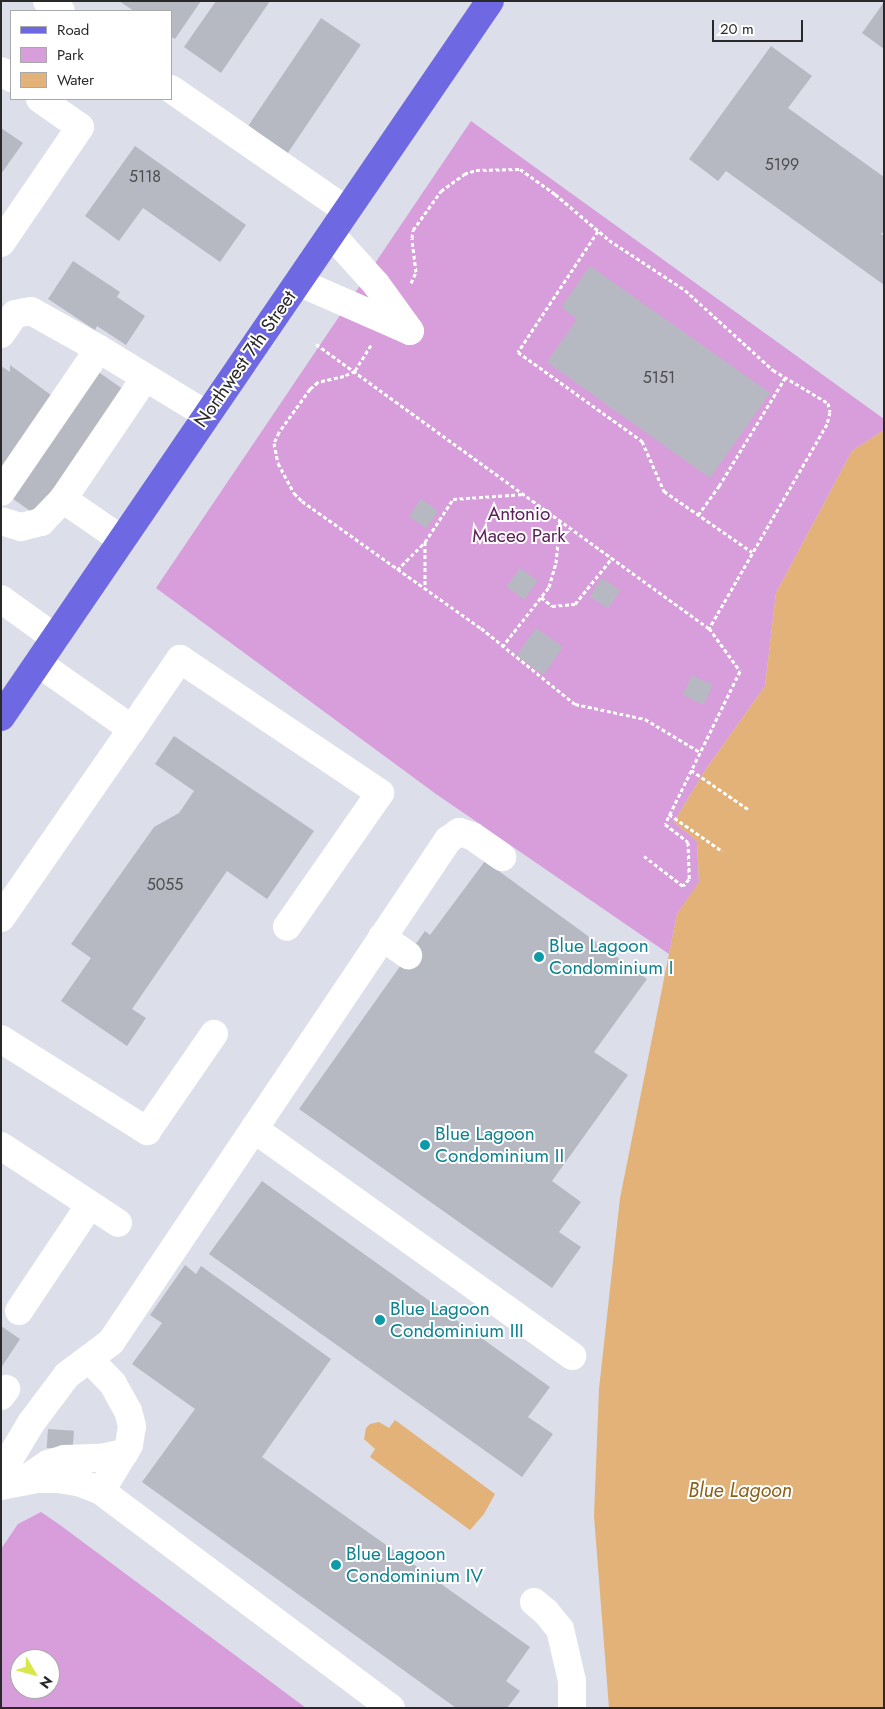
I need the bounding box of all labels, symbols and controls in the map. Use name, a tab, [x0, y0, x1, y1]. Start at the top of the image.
legend	[10, 10, 172, 100]
scale bar	[715, 10, 806, 42]
text: 20 m	[720, 18, 754, 40]
text: Road	[57, 19, 89, 41]
text: Park	[57, 44, 84, 66]
text: Water	[57, 69, 94, 91]
house number: 5199	[765, 155, 799, 175]
house number: 5118	[129, 167, 161, 187]
street label: Northwest 7th Street	[189, 286, 301, 432]
house number: 5151	[643, 368, 675, 388]
park label: Antonio Maceo Park	[472, 503, 566, 547]
house number: 5055	[147, 875, 183, 895]
place label: Blue Lagoon Condominium I	[549, 935, 673, 979]
marker: Blue Lagoon Condominium I	[533, 951, 545, 963]
place label: Blue Lagoon Condominium II	[435, 1123, 564, 1167]
marker: Blue Lagoon Condominium II	[419, 1139, 431, 1151]
place label: Blue Lagoon Condominium III	[390, 1298, 524, 1342]
marker: Blue Lagoon Condominium III	[374, 1314, 386, 1326]
water label: Blue Lagoon	[688, 1478, 792, 1502]
place label: Blue Lagoon Condominium IV	[346, 1543, 483, 1587]
marker: Blue Lagoon Condominium IV	[330, 1559, 342, 1571]
north arrow	[10, 1649, 60, 1699]
text: N	[35, 1672, 58, 1693]

